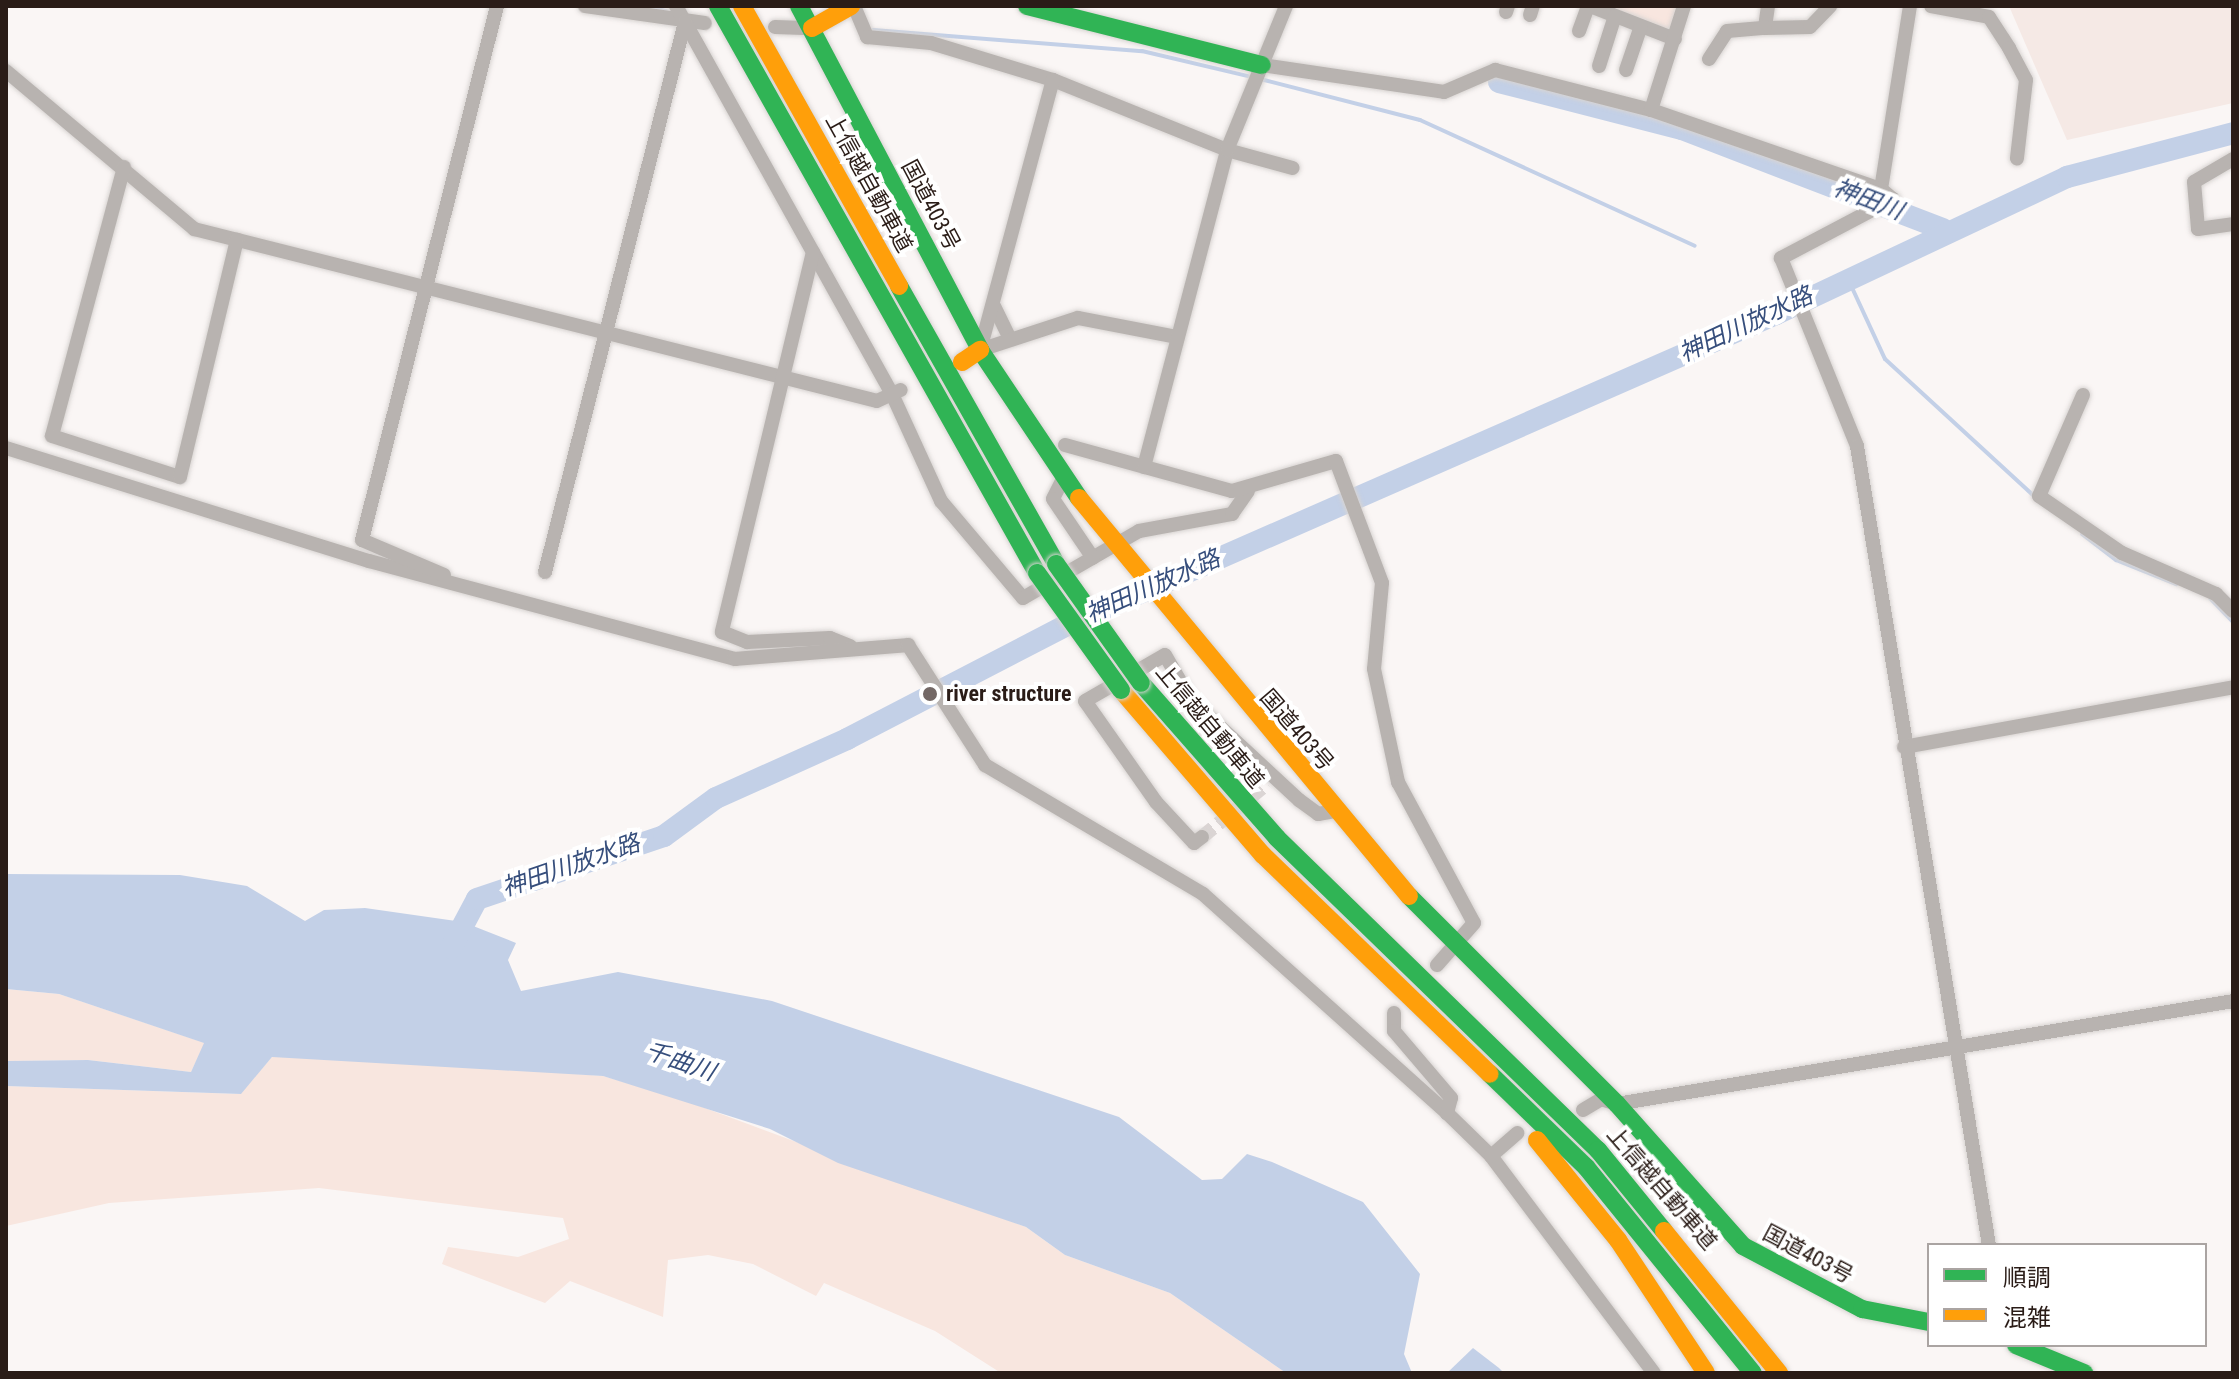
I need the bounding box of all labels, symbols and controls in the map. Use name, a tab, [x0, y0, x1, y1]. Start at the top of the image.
street label: 上信越自動車道	[820, 109, 918, 257]
street label: 国道403号	[896, 155, 966, 255]
water label: 神田川	[1829, 174, 1907, 226]
water label: 神田川放水路	[1675, 282, 1817, 368]
water label: 神田川放水路	[1081, 545, 1225, 629]
street label: 上信越自動車道	[1150, 659, 1270, 793]
place label: river structure	[946, 681, 1072, 707]
street label: 国道403号	[1255, 684, 1339, 776]
marker: river structure	[921, 685, 939, 703]
water label: 神田川放水路	[498, 829, 644, 903]
water label: 千曲川	[641, 1037, 719, 1087]
street label: 上信越自動車道	[1602, 1121, 1722, 1255]
street label: 国道403号	[1758, 1219, 1858, 1289]
legend	[1927, 1243, 2207, 1347]
text: 順調	[2003, 1264, 2051, 1292]
text: 混雑	[2003, 1304, 2051, 1332]

